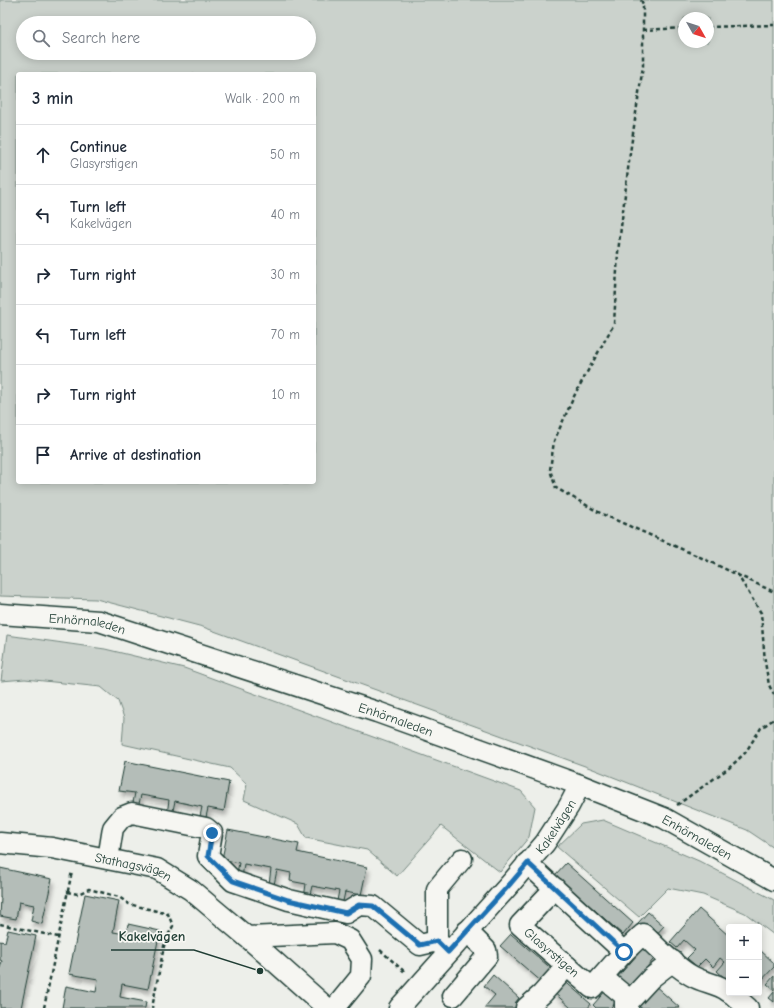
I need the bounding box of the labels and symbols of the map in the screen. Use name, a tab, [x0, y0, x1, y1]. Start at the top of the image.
north arrow	[678, 12, 714, 48]
street label: Enhörnaleden	[48, 610, 128, 637]
street label: Enhörnaleden	[357, 700, 435, 740]
street label: Kakelvägen	[532, 797, 579, 857]
street label: Enhörnaleden	[659, 812, 735, 863]
route end	[203, 824, 221, 842]
street label: Stathagsvägen	[94, 850, 175, 884]
callout: Kakelvägen	[111, 924, 194, 950]
street label: Glasyrstigen	[521, 924, 582, 980]
text: Kakelvägen	[119, 928, 185, 945]
route start	[615, 943, 633, 961]

